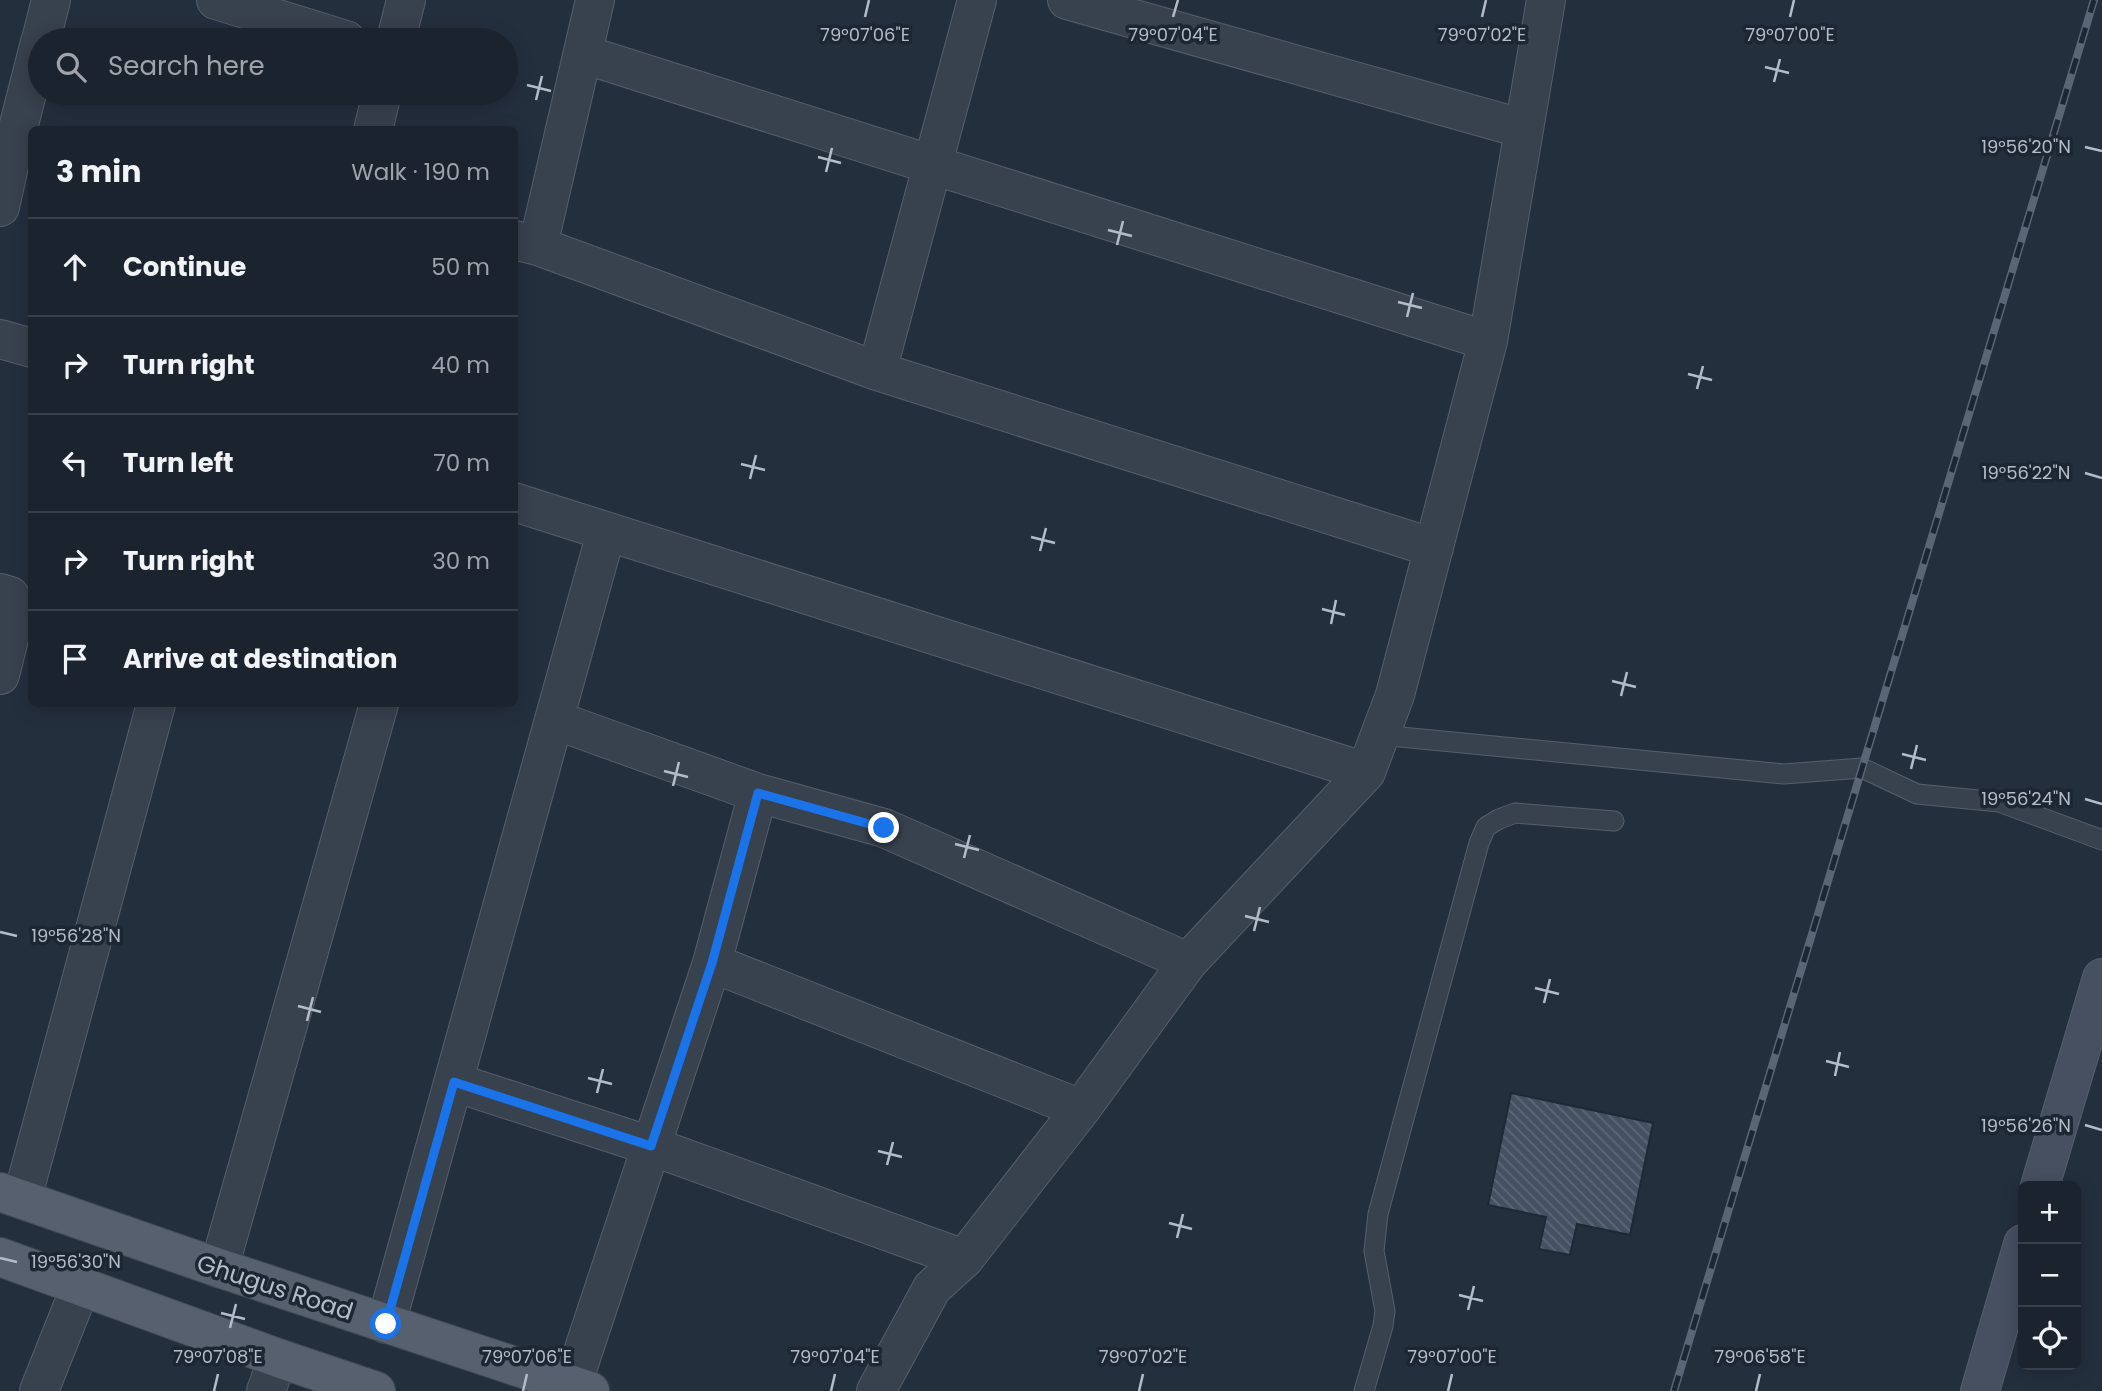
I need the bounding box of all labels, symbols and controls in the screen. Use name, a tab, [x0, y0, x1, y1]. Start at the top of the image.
text: 79°07'06"E	[820, 22, 910, 47]
text: 79°07'04"E	[1128, 22, 1218, 47]
text: 79°07'02"E	[1438, 22, 1526, 47]
text: 79°07'00"E	[1745, 22, 1835, 47]
search box	[28, 28, 518, 105]
icon: search	[52, 48, 90, 86]
text: Search here	[108, 48, 265, 84]
text: 19°56'20"N	[1981, 134, 2071, 159]
text: 3 min	[56, 150, 141, 193]
text: Walk · 190 m	[351, 156, 490, 188]
icon: ahead	[56, 248, 94, 286]
text: Continue	[123, 249, 246, 285]
text: 50 m	[431, 251, 490, 283]
icon: right	[56, 346, 94, 384]
text: Turn right	[123, 347, 255, 383]
text: 40 m	[431, 349, 490, 381]
icon: left	[56, 444, 94, 482]
text: Turn left	[123, 445, 234, 481]
text: 70 m	[433, 447, 490, 479]
text: 19°56'22"N	[1982, 460, 2070, 485]
icon: right	[56, 542, 94, 580]
text: Turn right	[123, 543, 255, 579]
text: 30 m	[432, 545, 490, 577]
icon: arrive	[56, 640, 94, 678]
text: Arrive at destination	[123, 641, 398, 677]
text: 19°56'24"N	[1981, 786, 2071, 811]
route end	[868, 812, 899, 843]
text: 19°56'28"N	[31, 923, 121, 948]
text: 19°56'26"N	[1981, 1113, 2071, 1138]
map controls	[2018, 1181, 2081, 1370]
button: +	[2018, 1181, 2081, 1244]
button: −	[2018, 1244, 2081, 1307]
street label: Ghugus Road	[193, 1246, 357, 1328]
text: 19°56'30"N	[31, 1249, 121, 1274]
button: locate	[2018, 1307, 2081, 1370]
route start	[370, 1308, 401, 1339]
text: 79°07'08"E	[173, 1344, 263, 1369]
text: 79°07'06"E	[482, 1344, 572, 1369]
text: 79°07'04"E	[790, 1344, 880, 1369]
text: 79°07'02"E	[1099, 1344, 1187, 1369]
text: 79°07'00"E	[1407, 1344, 1497, 1369]
text: 79°06'58"E	[1714, 1344, 1806, 1369]

